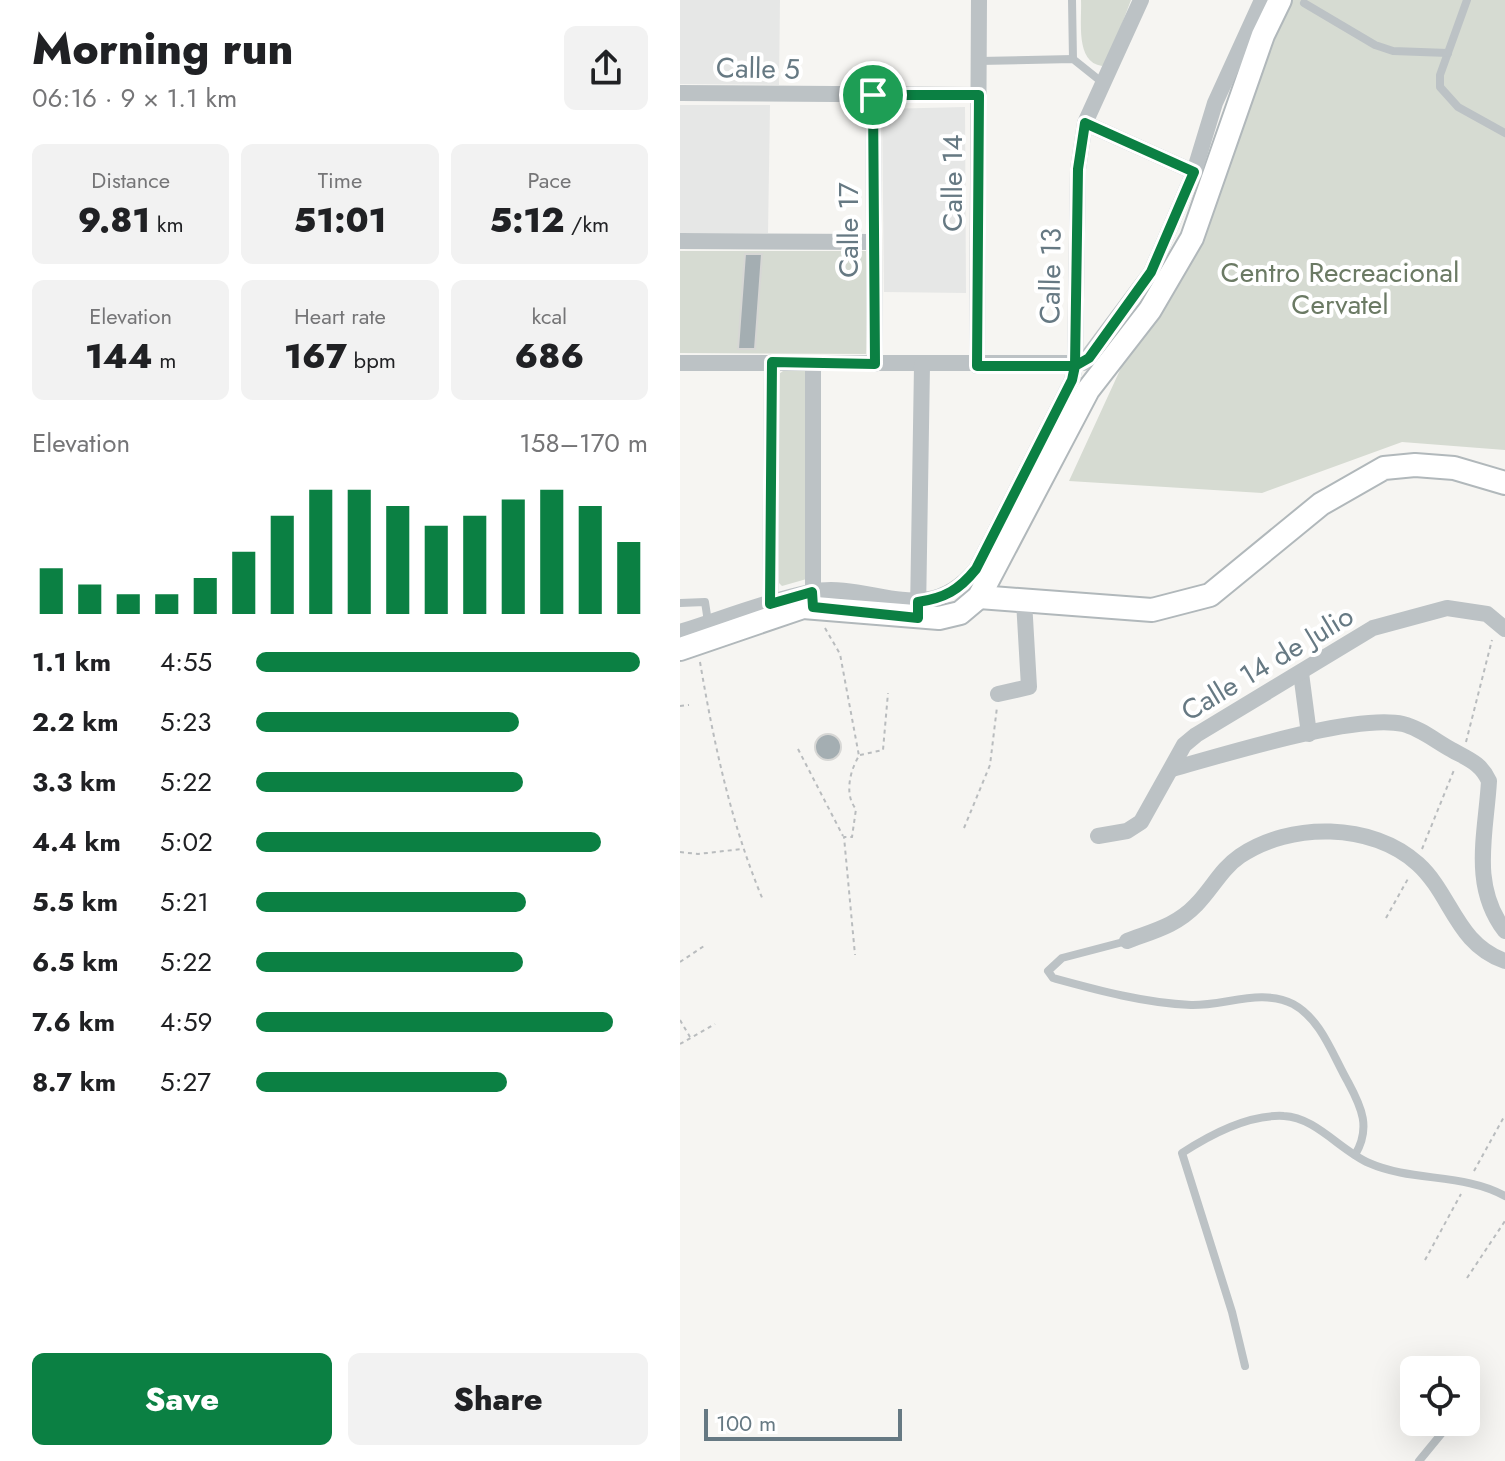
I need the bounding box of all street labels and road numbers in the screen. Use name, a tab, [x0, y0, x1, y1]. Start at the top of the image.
street label: Calle 5	[716, 47, 800, 90]
street label: Calle 14	[932, 134, 973, 232]
street label: Calle 17	[828, 182, 869, 278]
street label: Calle 13	[1029, 228, 1072, 324]
street label: Calle 14 de Julio	[1173, 596, 1361, 731]

